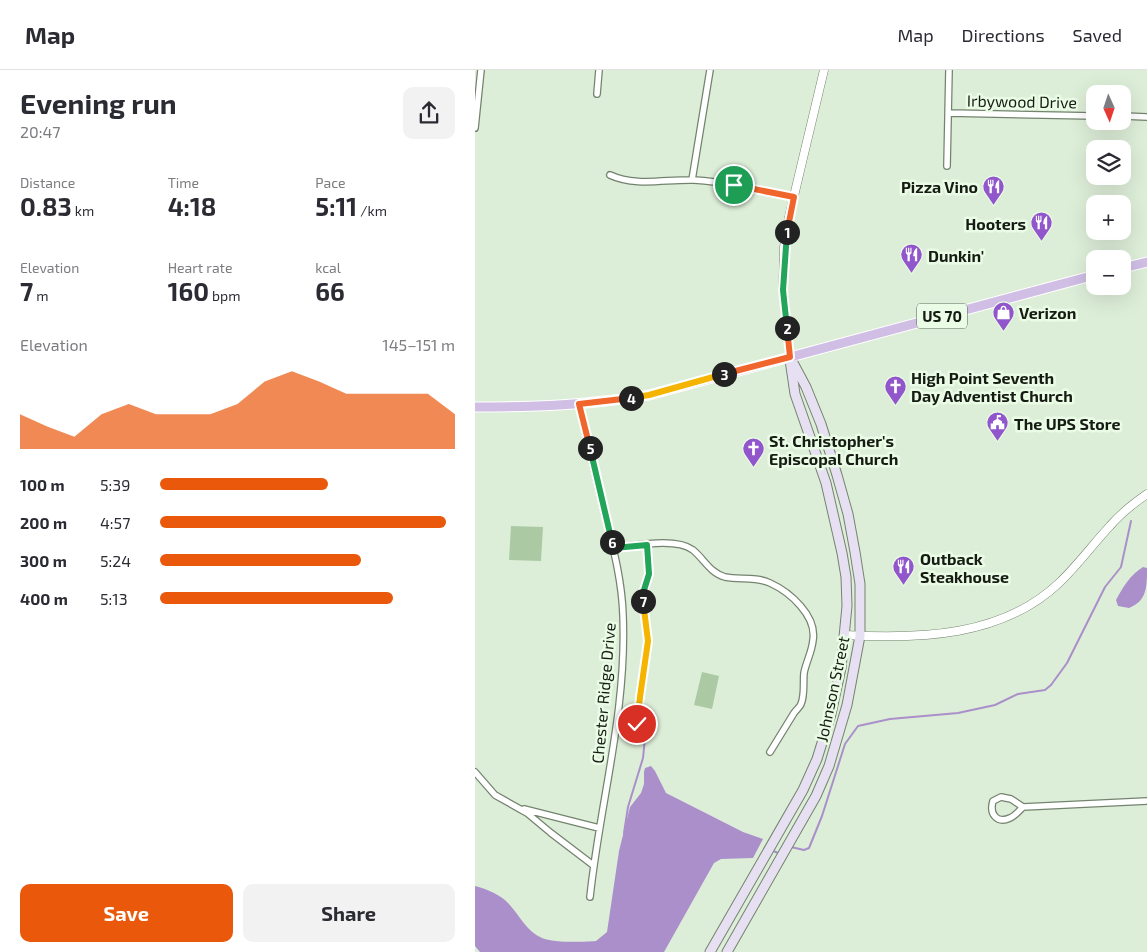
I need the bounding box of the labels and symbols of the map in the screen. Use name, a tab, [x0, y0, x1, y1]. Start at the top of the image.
north arrow	[1086, 85, 1131, 130]
street label: Irbywood Drive	[967, 91, 1077, 111]
pin	[713, 164, 755, 206]
restaurant icon: Pizza Vino	[982, 174, 1006, 205]
place label: Pizza Vino	[901, 177, 978, 196]
restaurant icon: Hooters	[1030, 211, 1054, 242]
place label: Hooters	[965, 214, 1026, 233]
pin: 1	[775, 220, 799, 244]
restaurant icon: Dunkin'	[900, 243, 924, 274]
place label: Dunkin'	[928, 246, 984, 265]
shop icon: Verizon	[991, 300, 1015, 331]
place label: Verizon	[1019, 303, 1076, 322]
road number: US 70	[917, 304, 967, 328]
pin: 2	[775, 316, 799, 340]
pin: 3	[711, 362, 737, 386]
place label: High Point Seventh Day Adventist Church	[911, 368, 1073, 406]
church icon: High Point Seventh Day Adventist Church	[883, 374, 907, 405]
pin: 4	[619, 386, 643, 410]
public building icon: The UPS Store	[986, 411, 1010, 442]
place label: The UPS Store	[1014, 414, 1120, 433]
place label: St. Christopher's Episcopal Church	[769, 431, 898, 468]
pin: 5	[577, 436, 603, 460]
church icon: St. Christopher's Episcopal Church	[741, 437, 765, 468]
pin: 6	[599, 530, 625, 554]
place label: Outback Steakhouse	[920, 549, 1009, 586]
restaurant icon: Outback Steakhouse	[892, 555, 916, 586]
pin: 7	[631, 588, 655, 614]
street label: Chester Ridge Drive	[587, 622, 619, 764]
street label: Johnson Street	[812, 634, 852, 744]
pin	[616, 703, 658, 745]

